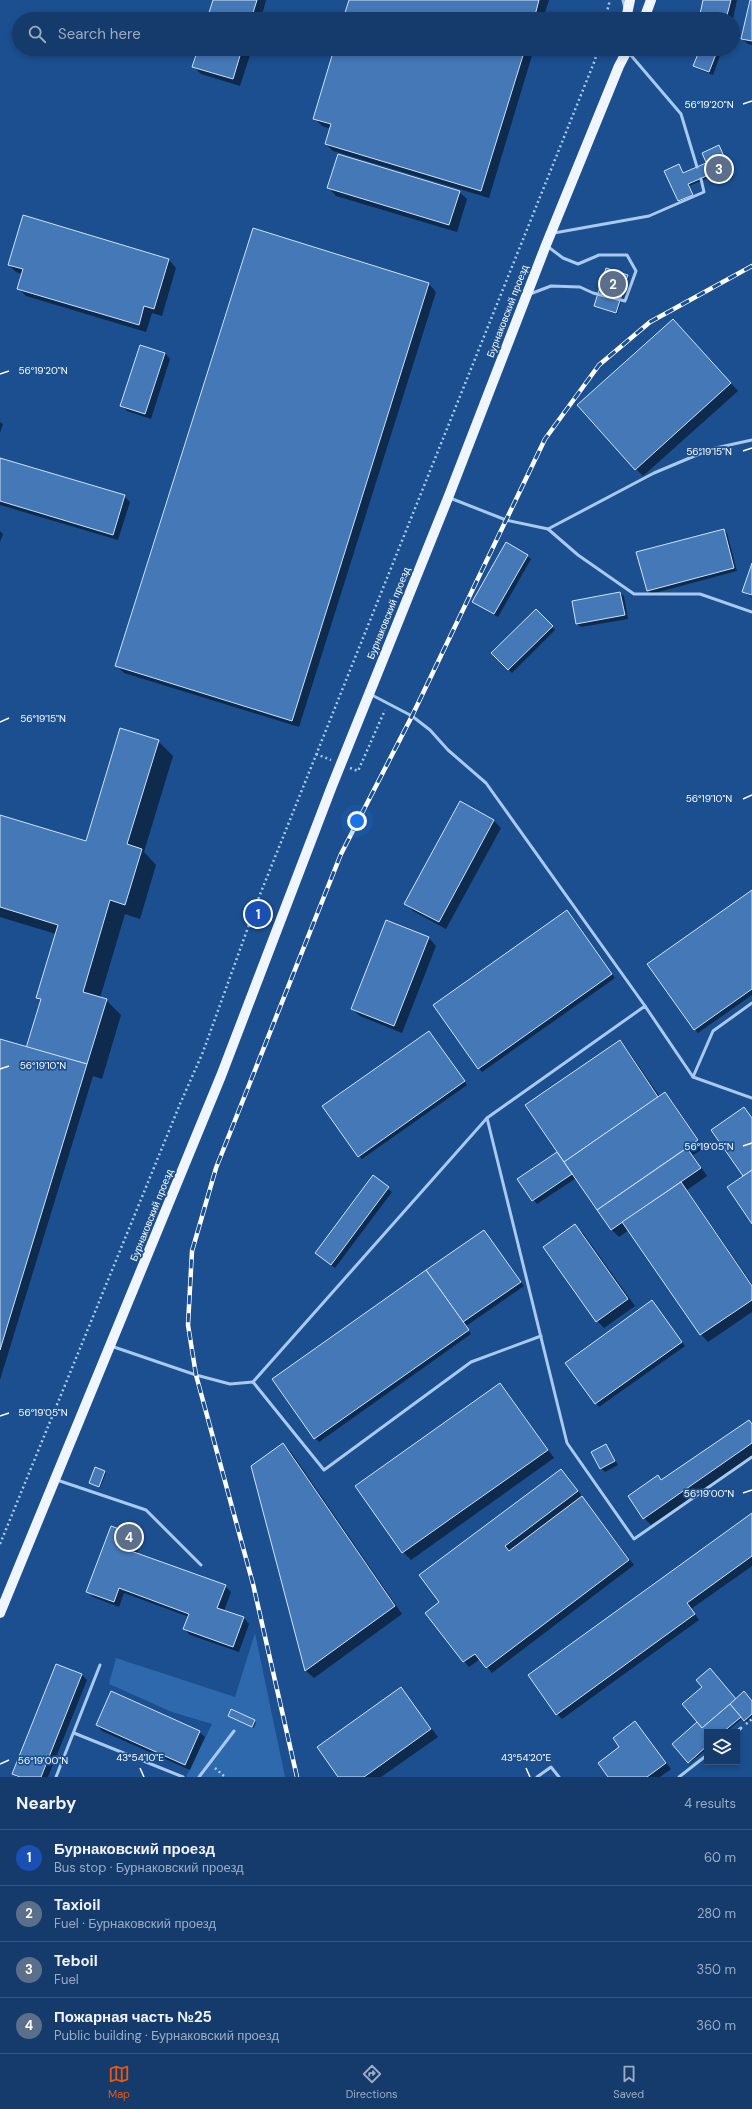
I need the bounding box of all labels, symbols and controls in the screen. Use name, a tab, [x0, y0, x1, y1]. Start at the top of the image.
search box	[12, 12, 740, 56]
icon: search	[26, 23, 48, 45]
text: Search here	[58, 24, 141, 44]
text: 56°19'20"N	[684, 98, 734, 111]
pin: 3	[706, 154, 732, 184]
street label: Бурнаковский проезд	[484, 263, 531, 359]
pin: 2	[600, 269, 626, 299]
text: 56°19'20"N	[18, 364, 68, 377]
text: 56°19'15"N	[686, 445, 732, 458]
street label: Бурнаковский проезд	[364, 565, 413, 661]
text: 56°19'15"N	[20, 712, 66, 725]
text: 56°19'10"N	[686, 792, 732, 805]
your location	[347, 811, 367, 831]
pin: 1	[245, 899, 271, 929]
text: 56°19'10"N	[20, 1059, 66, 1072]
text: 56°19'05"N	[684, 1140, 734, 1153]
street label: Бурнаковский проезд	[127, 1167, 176, 1263]
text: 56°19'05"N	[18, 1406, 68, 1419]
text: 56°19'00"N	[684, 1487, 734, 1500]
pin: 4	[116, 1522, 142, 1552]
map controls	[704, 1729, 740, 1765]
button: layers	[704, 1729, 740, 1765]
text: 43°54'10"E	[116, 1751, 164, 1764]
text: 43°54'20"E	[501, 1751, 551, 1764]
text: 56°19'00"N	[18, 1754, 68, 1767]
text: Nearby	[16, 1792, 76, 1814]
text: 4 results	[684, 1795, 736, 1812]
text: Бурнаковский проезд	[54, 1839, 215, 1859]
text: 1	[27, 1849, 31, 1866]
text: 60 m	[704, 1849, 736, 1866]
text: Bus stop · Бурнаковский проезд	[54, 1859, 244, 1876]
text: Taxioil	[54, 1895, 100, 1915]
text: 2	[25, 1905, 33, 1922]
text: 280 m	[697, 1905, 736, 1922]
text: Fuel · Бурнаковский проезд	[54, 1915, 216, 1932]
text: Teboil	[54, 1951, 98, 1971]
text: 3	[25, 1961, 33, 1978]
text: 350 m	[696, 1961, 736, 1978]
text: Fuel	[54, 1971, 79, 1988]
text: Пожарная часть №25	[54, 2007, 212, 2027]
text: 4	[25, 2017, 33, 2034]
text: 360 m	[696, 2017, 736, 2034]
text: Public building · Бурнаковский проезд	[54, 2027, 279, 2044]
tab: Map	[108, 2063, 130, 2101]
tab: Directions	[346, 2063, 398, 2101]
tab: Saved	[613, 2063, 644, 2101]

